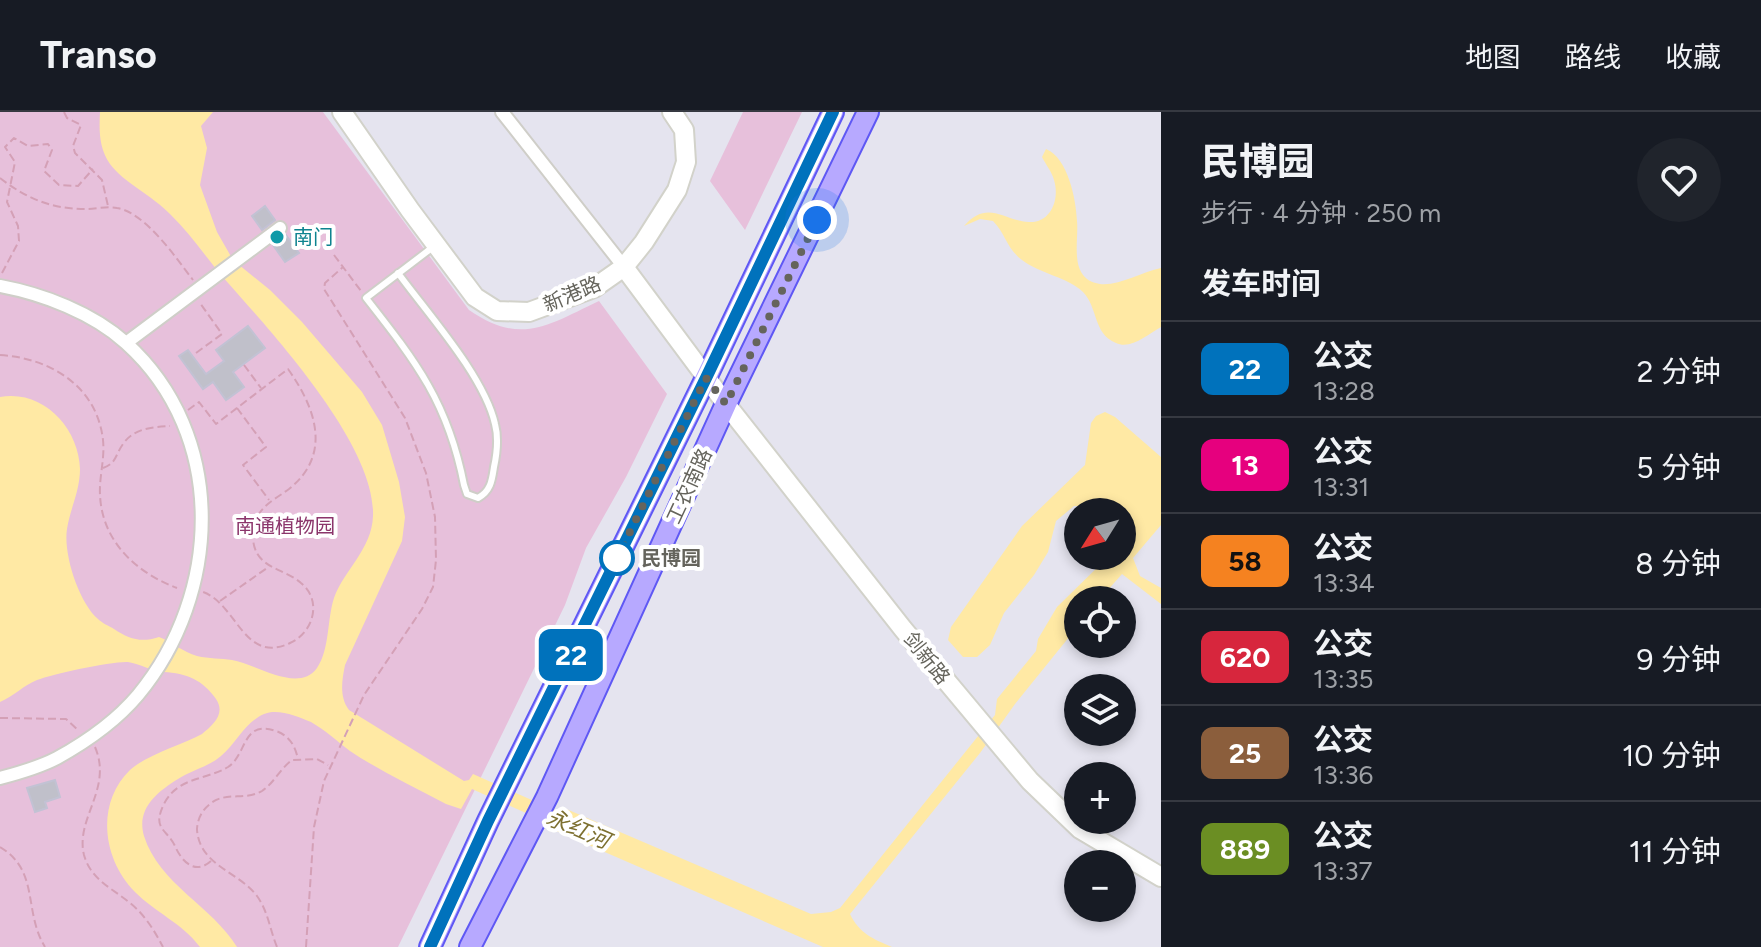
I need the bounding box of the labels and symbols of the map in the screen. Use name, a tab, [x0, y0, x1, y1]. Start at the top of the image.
your location	[797, 200, 837, 240]
place label: 南门	[293, 225, 333, 249]
marker: 南门	[268, 228, 286, 246]
street label: 新港路	[540, 271, 604, 317]
street label: 工农南路	[661, 445, 717, 527]
north arrow	[1064, 498, 1136, 570]
park label: 南通植物园	[235, 514, 335, 538]
marker: 民博园	[600, 541, 634, 575]
place label: 民博园	[641, 546, 701, 570]
street label: 剑新路	[899, 627, 955, 689]
line badge: 22	[535, 629, 607, 681]
water label: 永红河	[542, 804, 617, 856]

